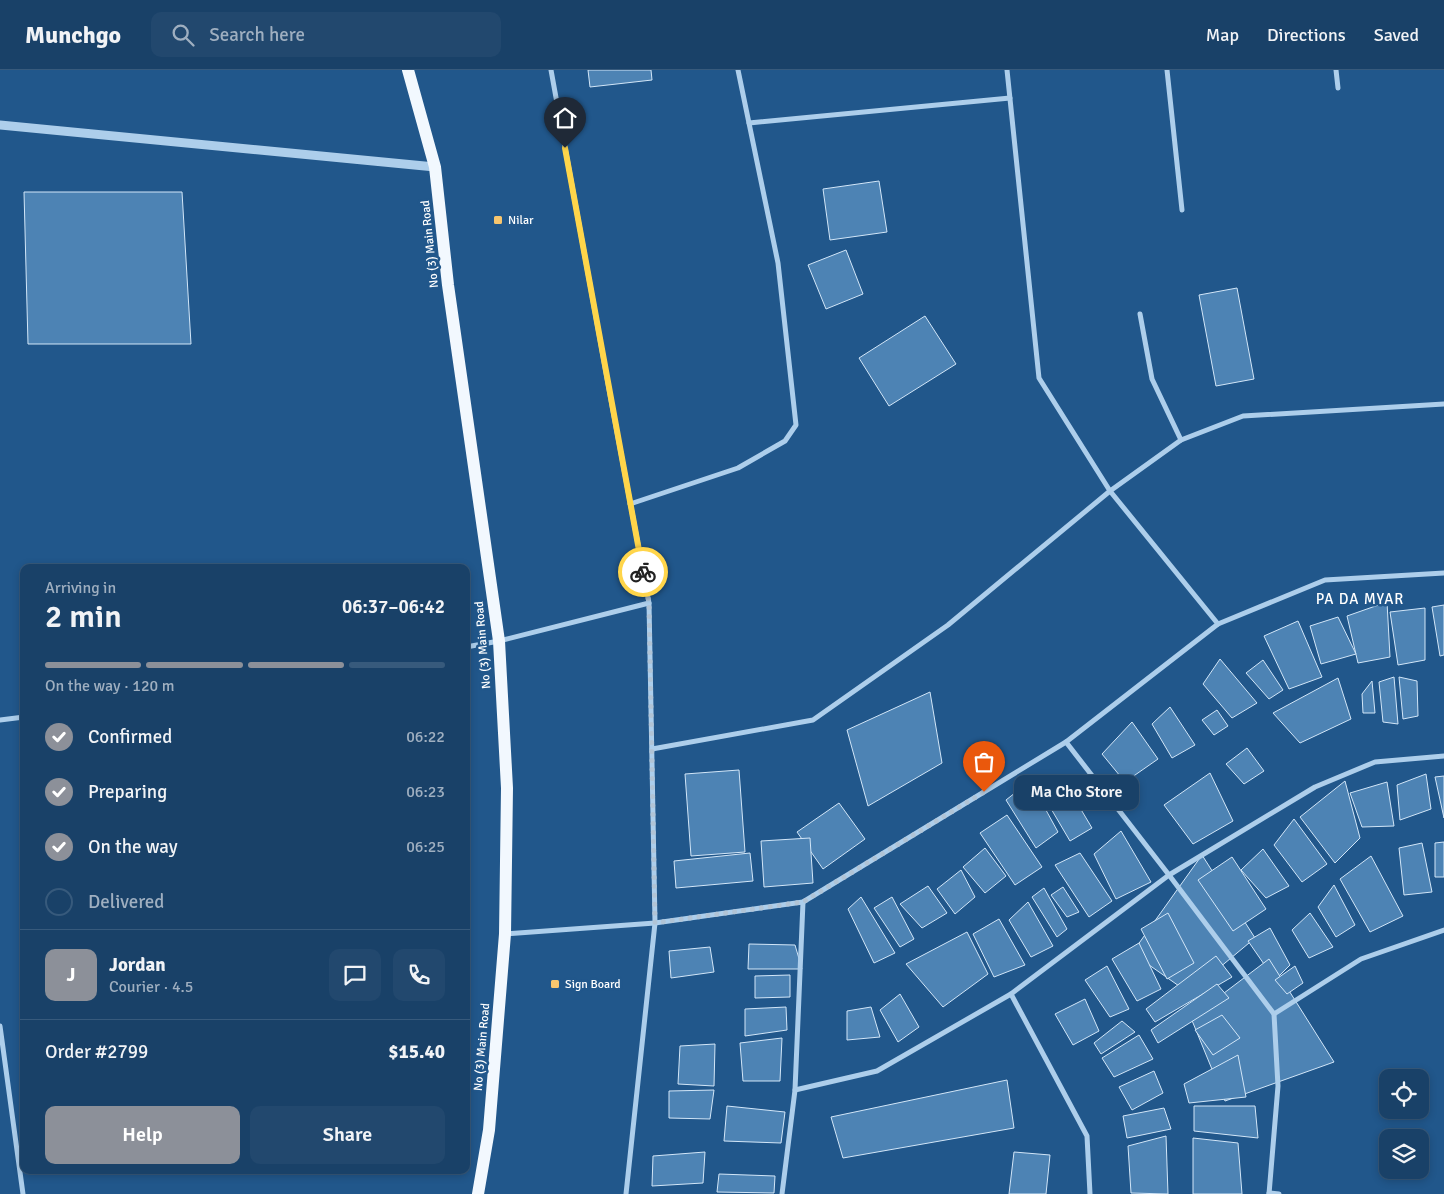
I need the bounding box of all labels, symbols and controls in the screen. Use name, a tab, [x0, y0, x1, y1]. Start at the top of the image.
search box	[151, 12, 501, 57]
text: Munchgo	[25, 20, 121, 50]
icon: search	[169, 21, 197, 49]
text: Search here	[209, 23, 305, 47]
text: Map	[1206, 24, 1239, 46]
text: Directions	[1267, 24, 1346, 46]
text: Saved	[1374, 24, 1419, 46]
pin	[544, 97, 586, 148]
icon: home	[551, 104, 579, 132]
street label: No (3) Main Road	[418, 199, 442, 289]
place label: Nilar	[508, 213, 534, 228]
marker: Nilar	[492, 214, 504, 226]
courier	[618, 547, 668, 597]
icon: bike	[629, 558, 657, 586]
text: Arriving in	[45, 578, 116, 598]
district label: PA DA MYAR	[1316, 590, 1404, 608]
text: 06:37–06:42	[342, 595, 445, 619]
text: 2 min	[45, 597, 122, 636]
street label: No (3) Main Road	[472, 600, 494, 690]
text: On the way · 120 m	[45, 676, 175, 696]
icon: check	[45, 723, 73, 751]
text: Confirmed	[88, 725, 172, 749]
text: 06:22	[406, 727, 445, 747]
pin	[963, 741, 1005, 792]
icon: bag	[970, 748, 998, 776]
callout: Ma Cho Store	[1014, 774, 1139, 810]
icon: check	[45, 778, 73, 806]
text: Preparing	[88, 780, 167, 804]
text: 06:23	[406, 782, 445, 802]
text: Ma Cho Store	[1031, 782, 1122, 802]
icon: check	[45, 833, 73, 861]
text: On the way	[88, 835, 178, 859]
text: 06:25	[406, 837, 445, 857]
text: Delivered	[88, 890, 164, 914]
button: chat	[329, 949, 381, 1001]
button: phone	[393, 949, 445, 1001]
text: Jordan	[109, 953, 166, 977]
text: J	[67, 963, 75, 987]
text: Courier · 4.5	[109, 977, 193, 997]
place label: Sign Board	[565, 977, 621, 992]
marker: Sign Board	[549, 978, 561, 990]
street label: No (3) Main Road	[471, 1002, 493, 1092]
text: Order #2799	[45, 1040, 148, 1064]
text: $15.40	[388, 1040, 445, 1064]
map controls	[1379, 1069, 1429, 1179]
button: locate	[1379, 1069, 1429, 1119]
button: Help	[45, 1106, 240, 1164]
button: Share	[250, 1106, 445, 1164]
button: layers	[1379, 1129, 1429, 1179]

